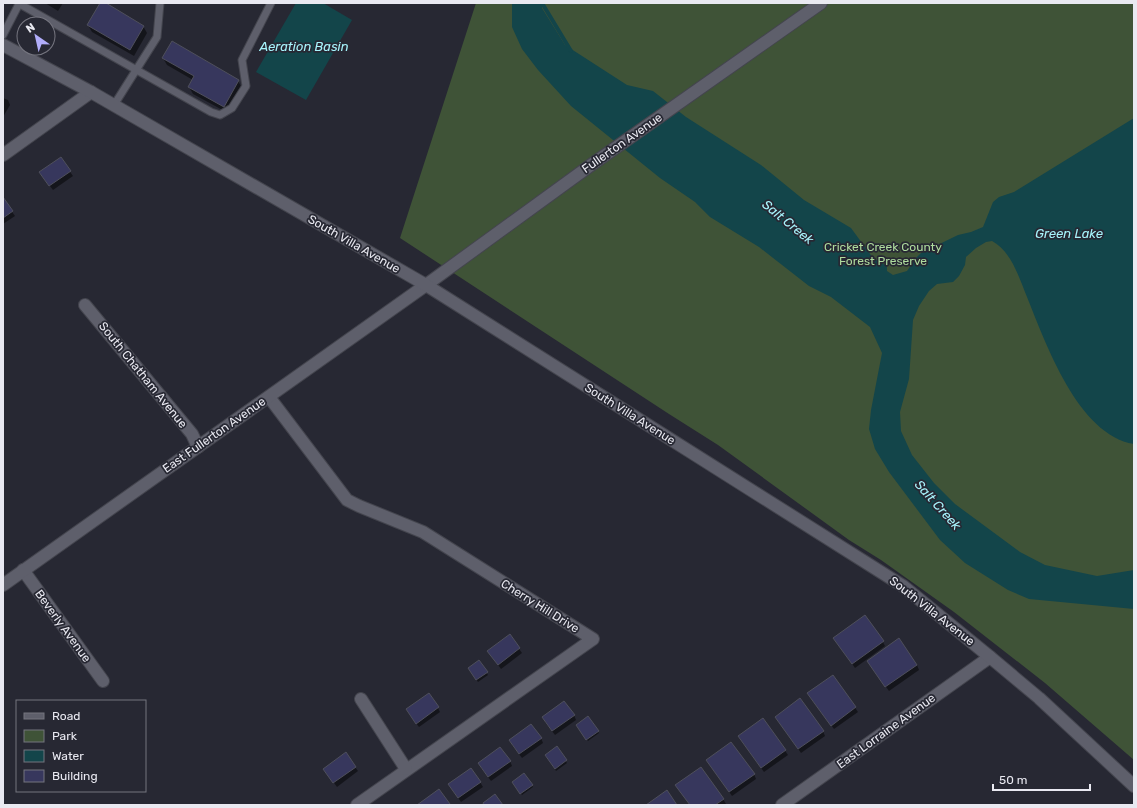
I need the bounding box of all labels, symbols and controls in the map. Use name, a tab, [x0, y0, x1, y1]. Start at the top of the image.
north arrow	[16, 16, 56, 56]
text: N	[24, 20, 38, 36]
water label: Aeration Basin	[258, 39, 349, 54]
street label: Fullerton Avenue	[579, 110, 665, 176]
water label: Salt Creek	[759, 197, 817, 247]
street label: South Villa Avenue	[305, 212, 403, 276]
water label: Green Lake	[1035, 226, 1103, 241]
park label: Cricket Creek County Forest Preserve	[824, 240, 942, 268]
street label: South Chatham Avenue	[96, 319, 190, 431]
street label: South Villa Avenue	[582, 380, 678, 448]
street label: East Fullerton Avenue	[160, 394, 268, 476]
water label: Salt Creek	[912, 477, 964, 533]
street label: South Villa Avenue	[887, 573, 978, 649]
street label: Cherry Hill Drive	[498, 576, 582, 636]
street label: Beverly Avenue	[32, 587, 94, 665]
street label: East Lorraine Avenue	[834, 690, 938, 771]
legend	[16, 700, 146, 792]
text: Road	[52, 709, 80, 723]
text: Park	[52, 729, 78, 743]
text: Water	[52, 749, 84, 763]
scale bar	[993, 766, 1090, 792]
text: Building	[52, 769, 98, 783]
text: 50 m	[999, 773, 1027, 787]

